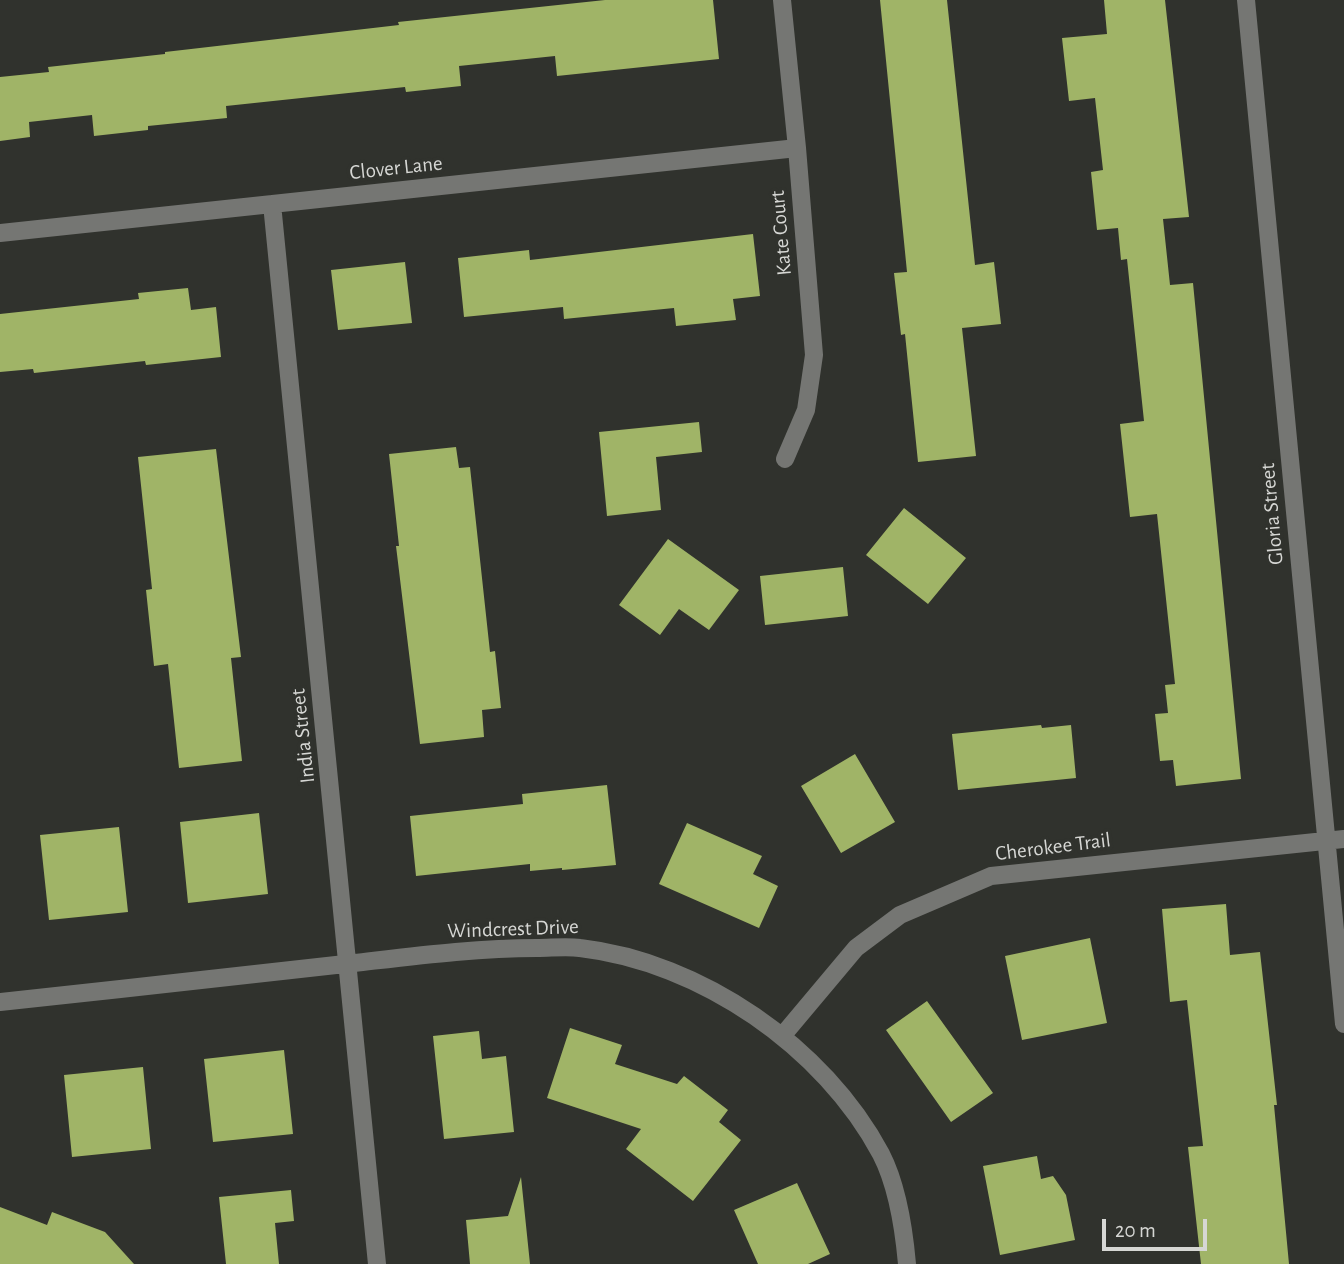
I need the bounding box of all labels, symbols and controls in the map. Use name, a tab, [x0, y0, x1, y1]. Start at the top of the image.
street label: Clover Lane	[348, 151, 444, 185]
street label: Kate Court	[765, 189, 797, 277]
street label: Gloria Street	[1255, 462, 1289, 566]
street label: India Street	[286, 688, 320, 784]
street label: Cherokee Trail	[994, 827, 1112, 867]
street label: Windcrest Drive	[447, 914, 579, 944]
scale bar	[1106, 1204, 1211, 1248]
text: 20 m	[1115, 1220, 1156, 1241]

